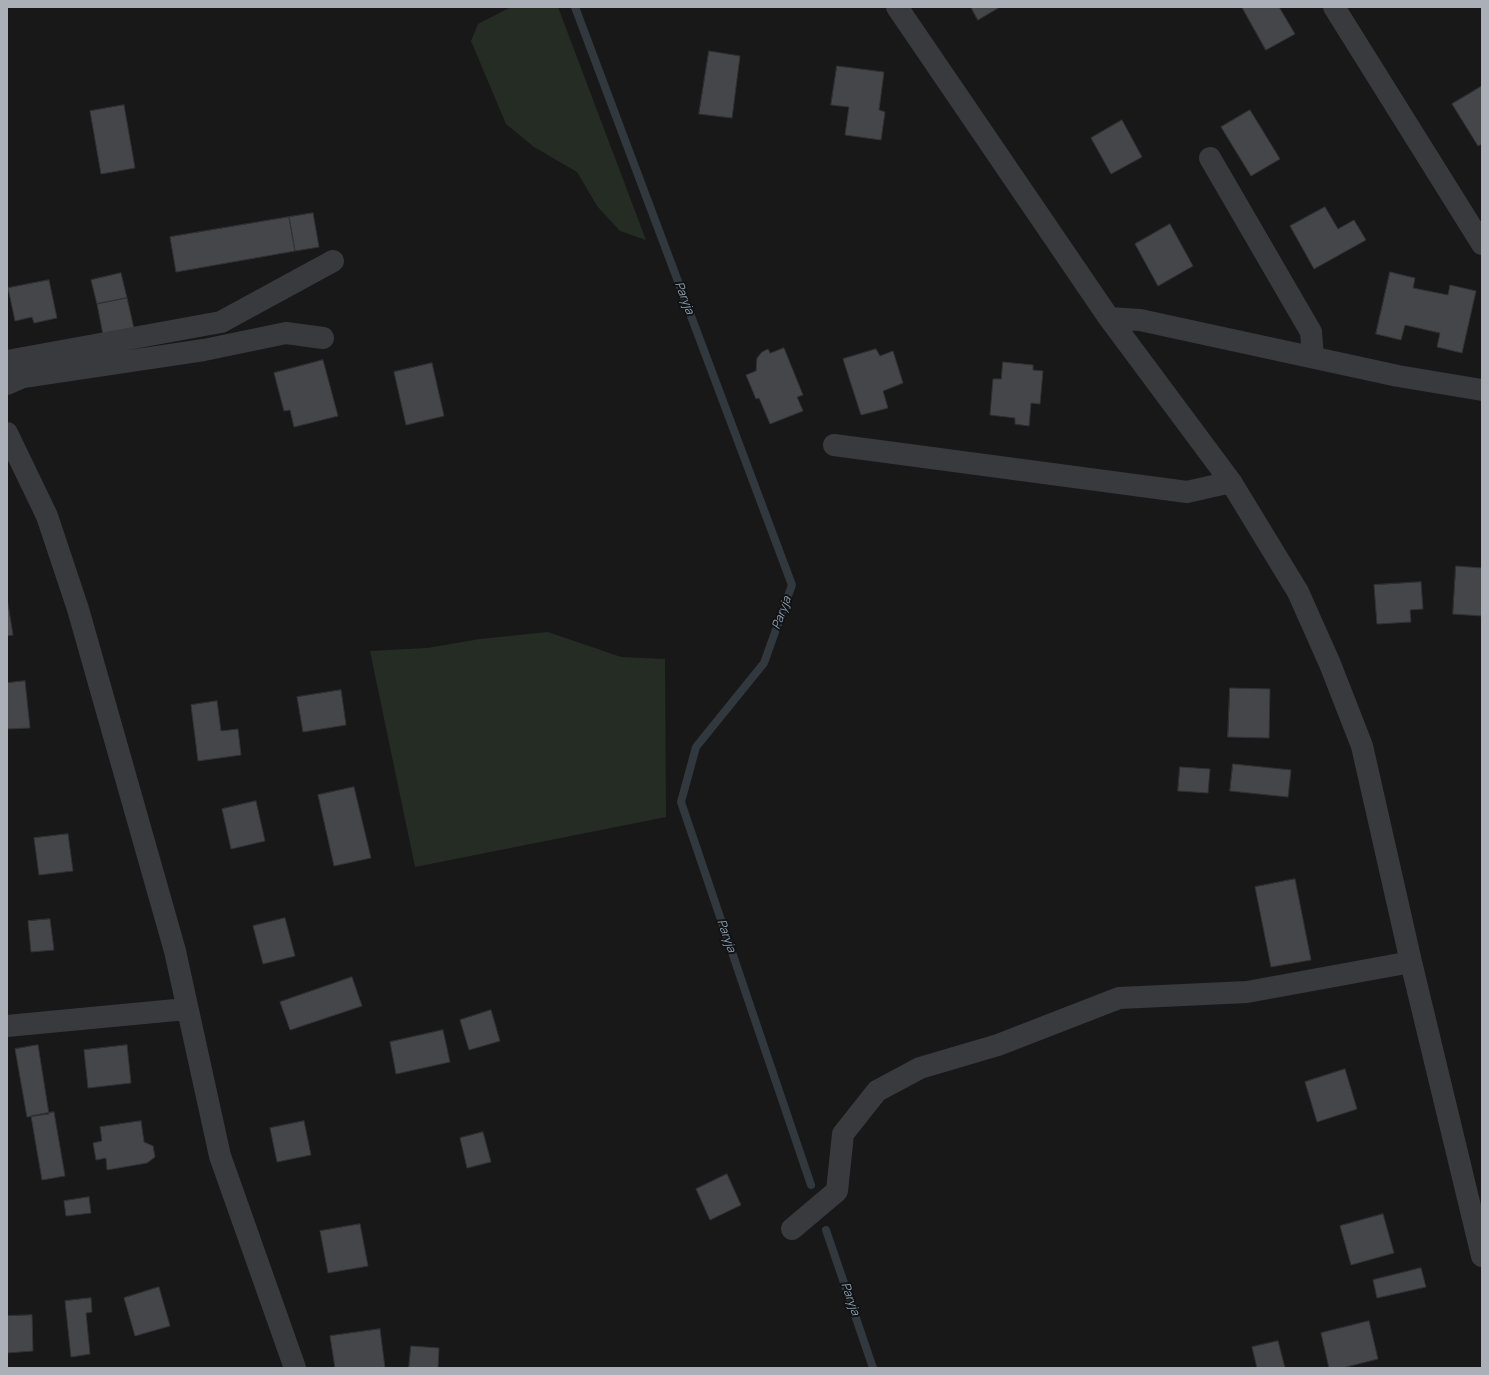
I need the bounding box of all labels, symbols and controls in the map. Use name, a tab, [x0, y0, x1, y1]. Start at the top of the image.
water label: Paryja	[671, 280, 697, 316]
water label: Paryja	[769, 595, 795, 631]
water label: Paryja	[714, 918, 738, 954]
water label: Paryja	[838, 1281, 862, 1317]

